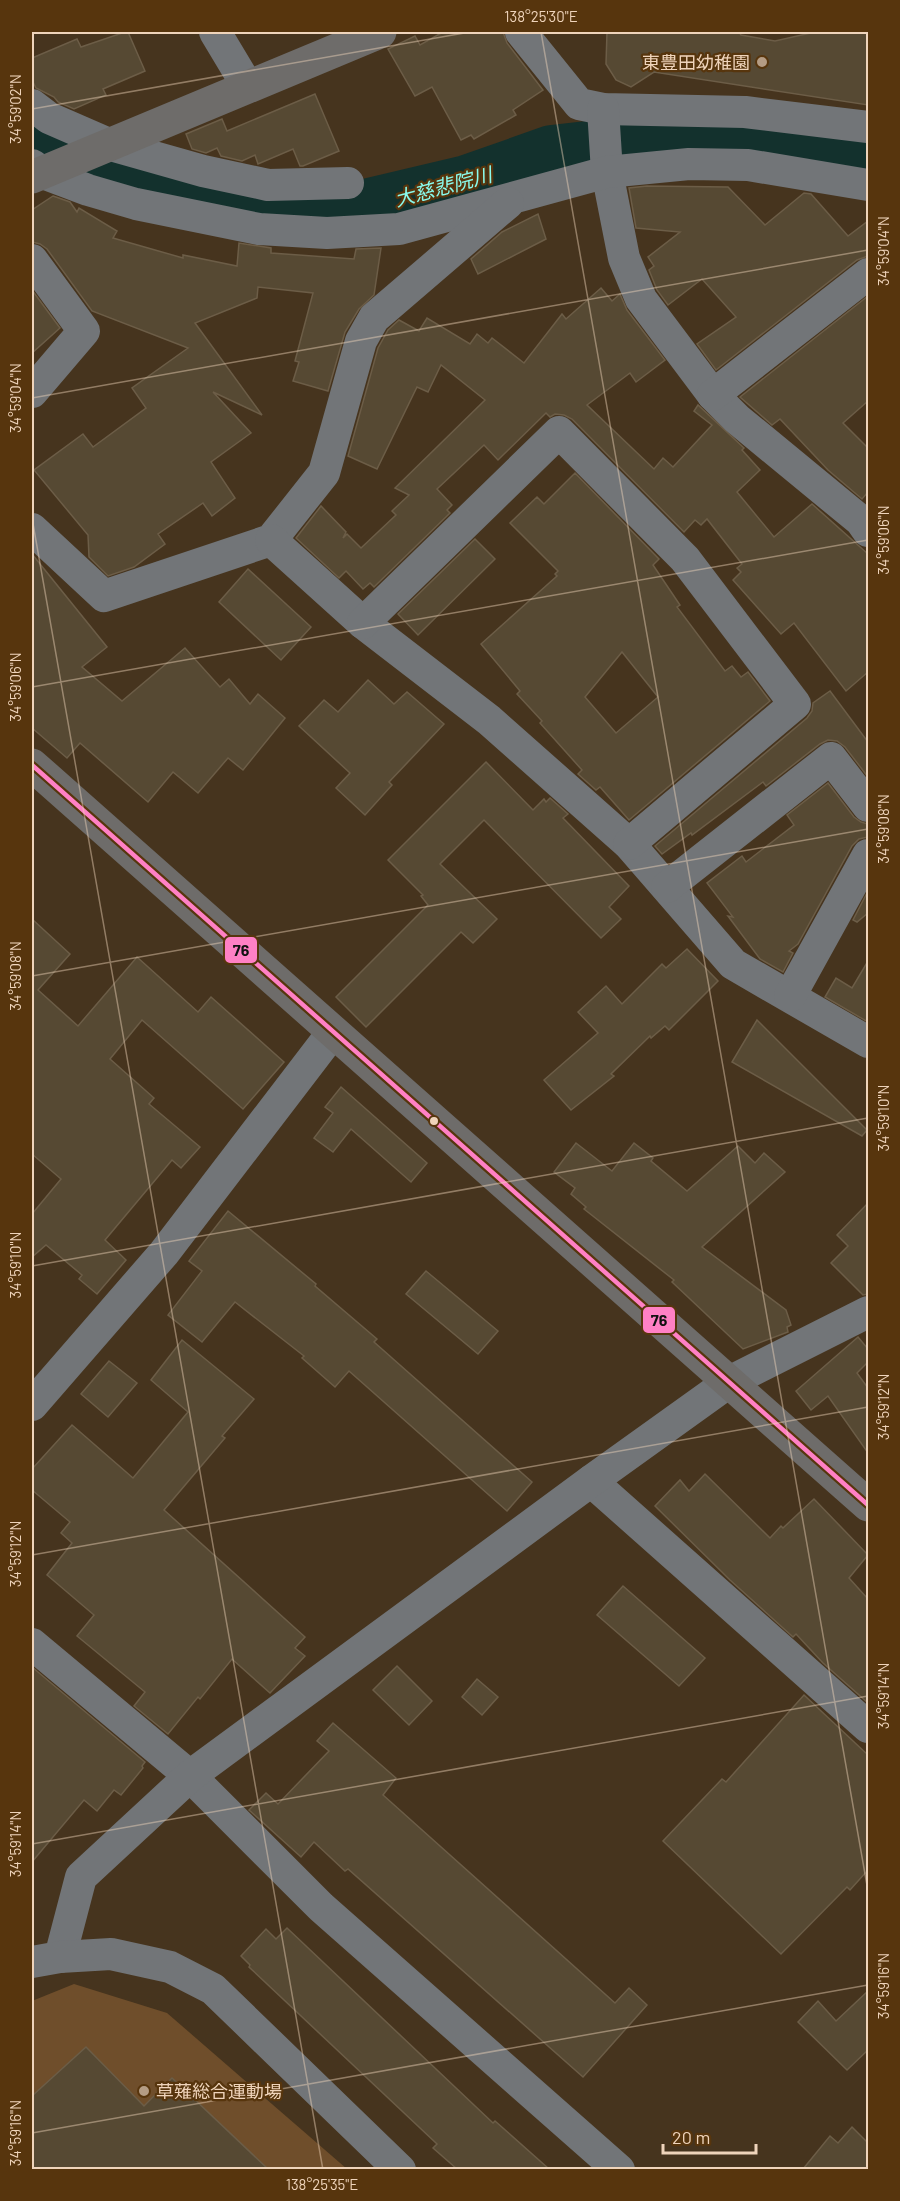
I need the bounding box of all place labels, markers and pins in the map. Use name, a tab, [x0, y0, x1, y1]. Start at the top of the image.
place label: 東豊田幼稚園	[642, 51, 750, 73]
marker: 東豊田幼稚園	[755, 55, 769, 69]
unlabelled marker	[428, 1115, 440, 1127]
place label: 草薙総合運動場	[156, 2080, 282, 2102]
marker: 草薙総合運動場	[137, 2084, 151, 2098]

